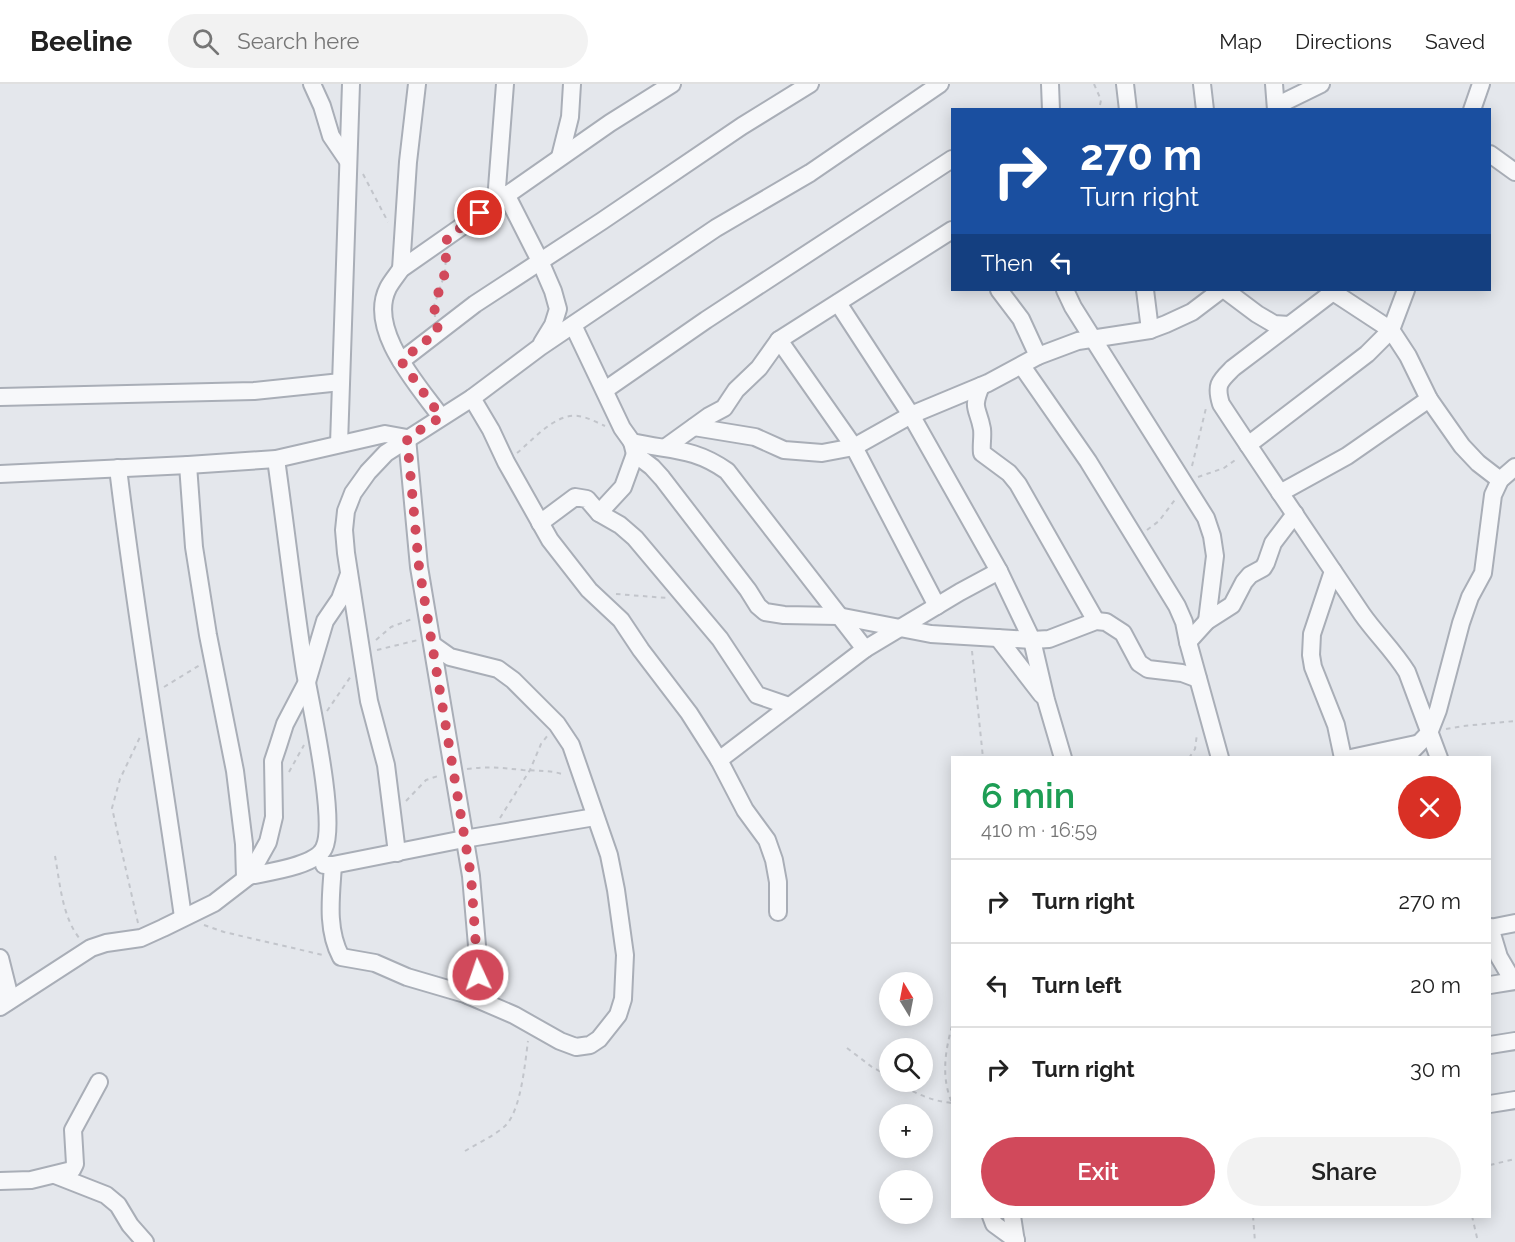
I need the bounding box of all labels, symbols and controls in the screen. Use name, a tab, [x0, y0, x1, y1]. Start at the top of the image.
search box	[168, 14, 588, 68]
text: Beeline	[30, 25, 132, 58]
icon: search	[189, 25, 222, 58]
text: Search here	[237, 28, 359, 54]
text: Map	[1219, 29, 1262, 54]
text: Directions	[1295, 29, 1392, 54]
text: Saved	[1425, 29, 1485, 54]
text: 270 m	[1080, 131, 1202, 180]
icon: right	[981, 132, 1059, 210]
text: Turn right	[1080, 181, 1199, 212]
pin	[454, 187, 505, 238]
icon: arrive	[463, 196, 496, 229]
icon: left	[1045, 246, 1078, 279]
text: Then	[981, 250, 1033, 276]
text: 6 min	[981, 774, 1075, 816]
button: close	[1398, 776, 1461, 839]
text: 410 m · 16:59	[981, 818, 1097, 842]
icon: right	[981, 885, 1014, 918]
text: Turn right	[1032, 888, 1135, 914]
text: 270 m	[1399, 888, 1461, 914]
position arrow	[446, 943, 510, 1007]
icon: left	[981, 969, 1014, 1002]
north arrow	[879, 972, 933, 1026]
map controls	[879, 972, 933, 1224]
text: Turn left	[1032, 972, 1122, 998]
text: 20 m	[1410, 972, 1461, 998]
button: search	[879, 1038, 933, 1092]
icon: right	[981, 1053, 1014, 1086]
text: Turn right	[1032, 1056, 1135, 1082]
text: 30 m	[1410, 1056, 1461, 1082]
button: +	[879, 1104, 933, 1158]
button: Exit	[981, 1137, 1215, 1206]
button: Share	[1227, 1137, 1461, 1206]
button: −	[879, 1170, 933, 1224]

